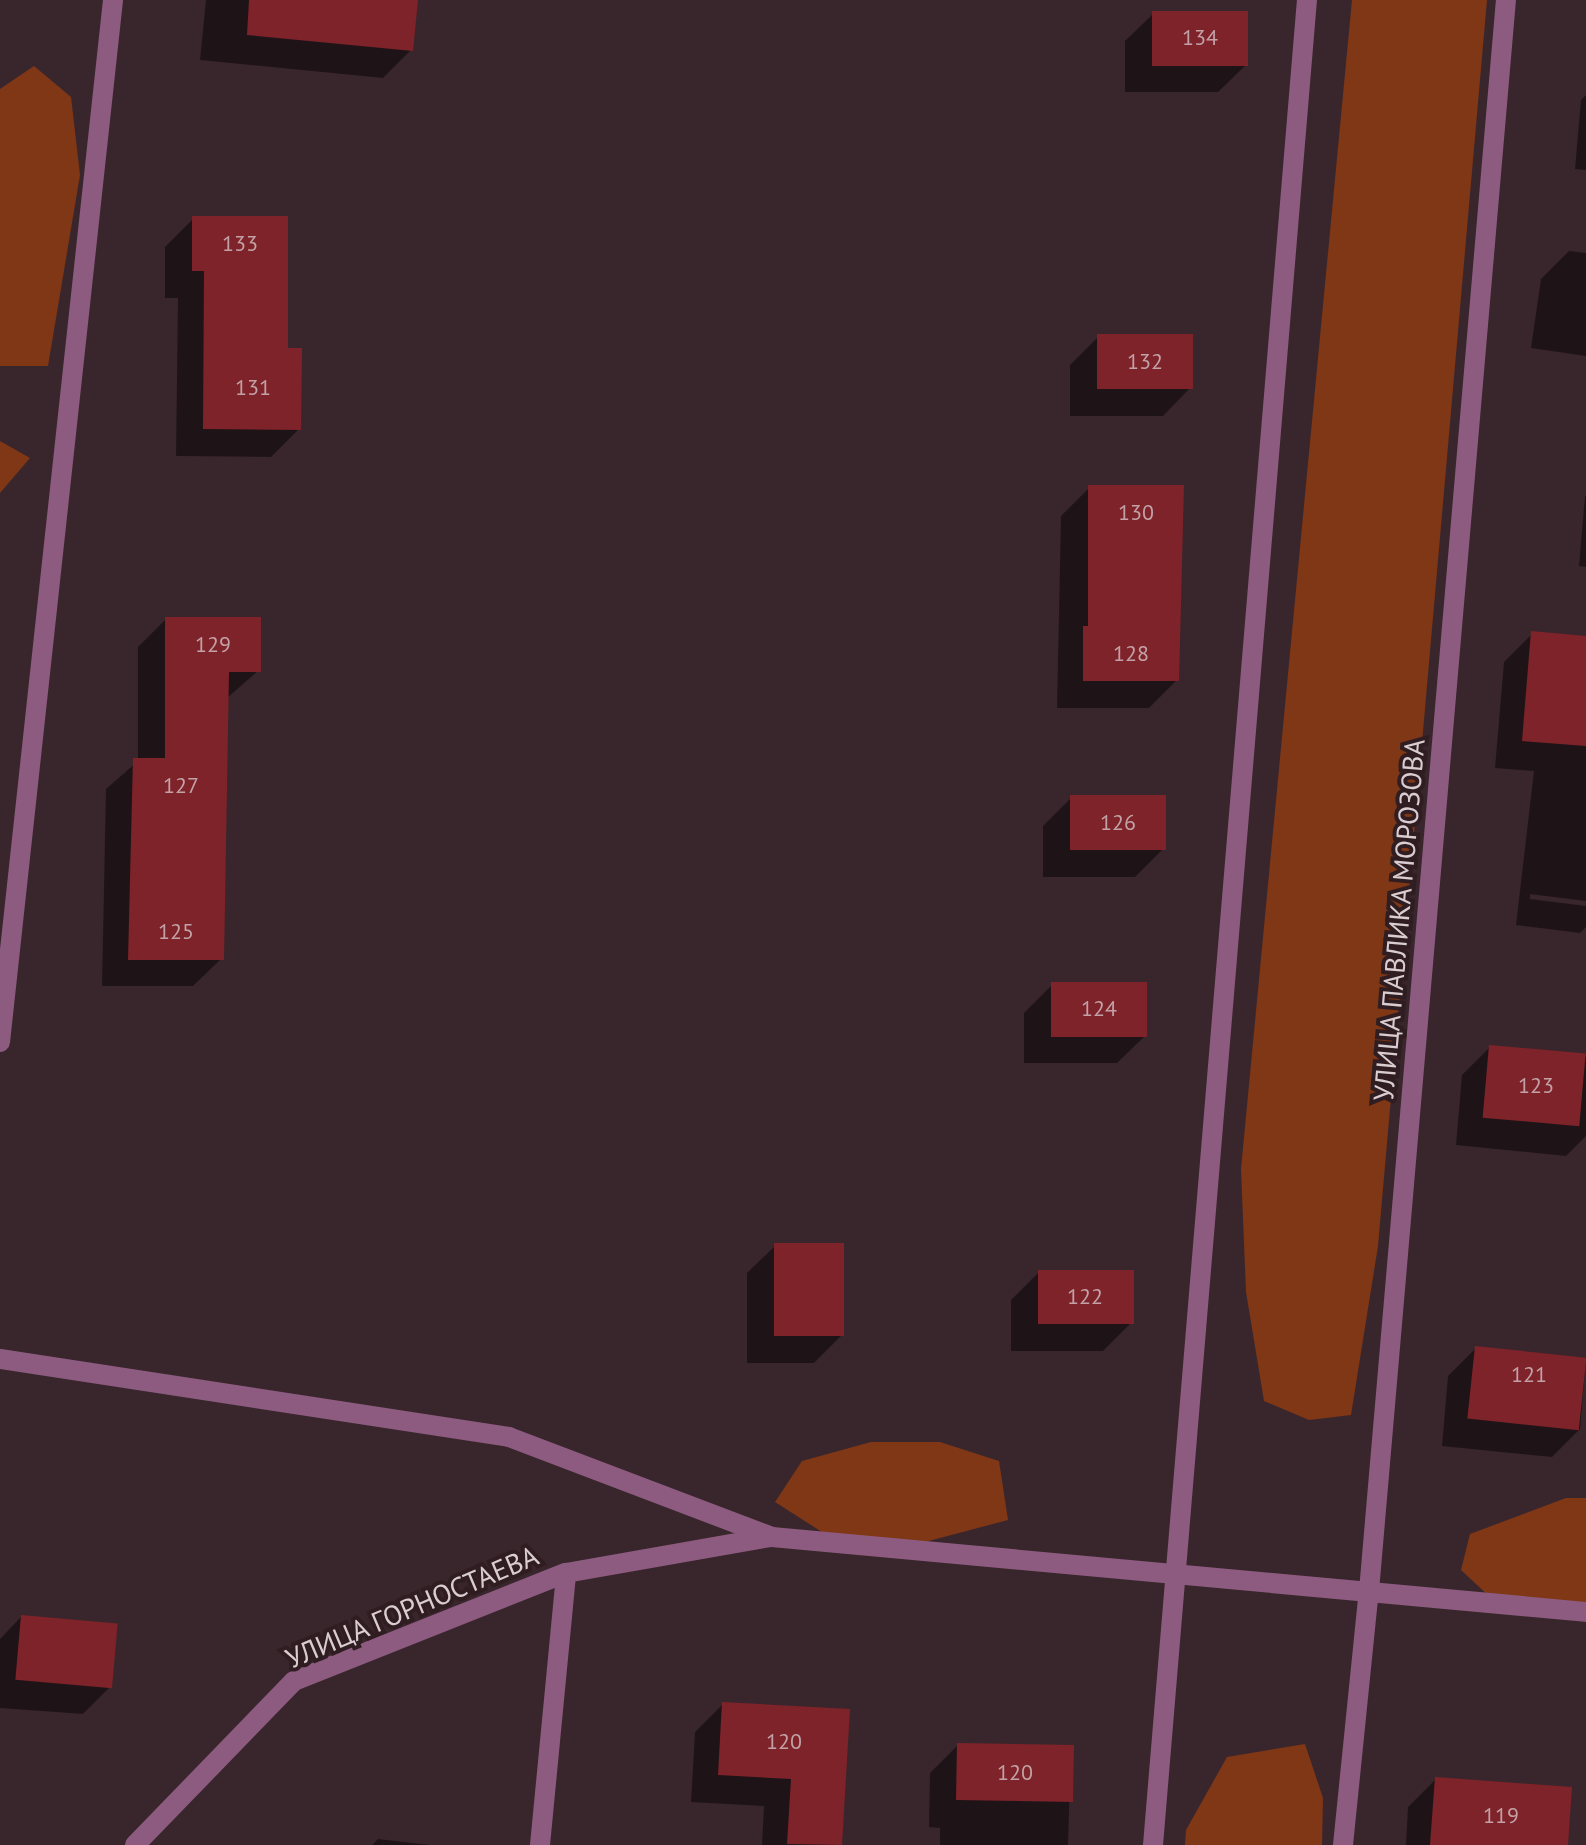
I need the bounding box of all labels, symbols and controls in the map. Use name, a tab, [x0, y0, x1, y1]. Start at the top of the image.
house number: 134	[1182, 25, 1218, 51]
house number: 133	[222, 231, 258, 257]
house number: 132	[1127, 349, 1163, 375]
house number: 131	[235, 375, 271, 401]
house number: 130	[1118, 500, 1154, 526]
house number: 129	[195, 632, 231, 658]
house number: 128	[1113, 641, 1149, 667]
street label: УЛИЦА ПАВЛИКА МОРОЗОВА	[1366, 736, 1432, 1104]
house number: 127	[163, 773, 199, 799]
house number: 126	[1100, 810, 1136, 836]
house number: 125	[158, 919, 194, 945]
house number: 124	[1081, 996, 1117, 1022]
house number: 123	[1518, 1073, 1554, 1099]
house number: 122	[1067, 1284, 1103, 1310]
house number: 121	[1511, 1362, 1547, 1388]
street label: УЛИЦА ГОРНОСТАЕВА	[280, 1538, 544, 1676]
house number: 120	[766, 1729, 802, 1755]
house number: 120	[997, 1760, 1033, 1786]
house number: 119	[1483, 1803, 1519, 1829]

